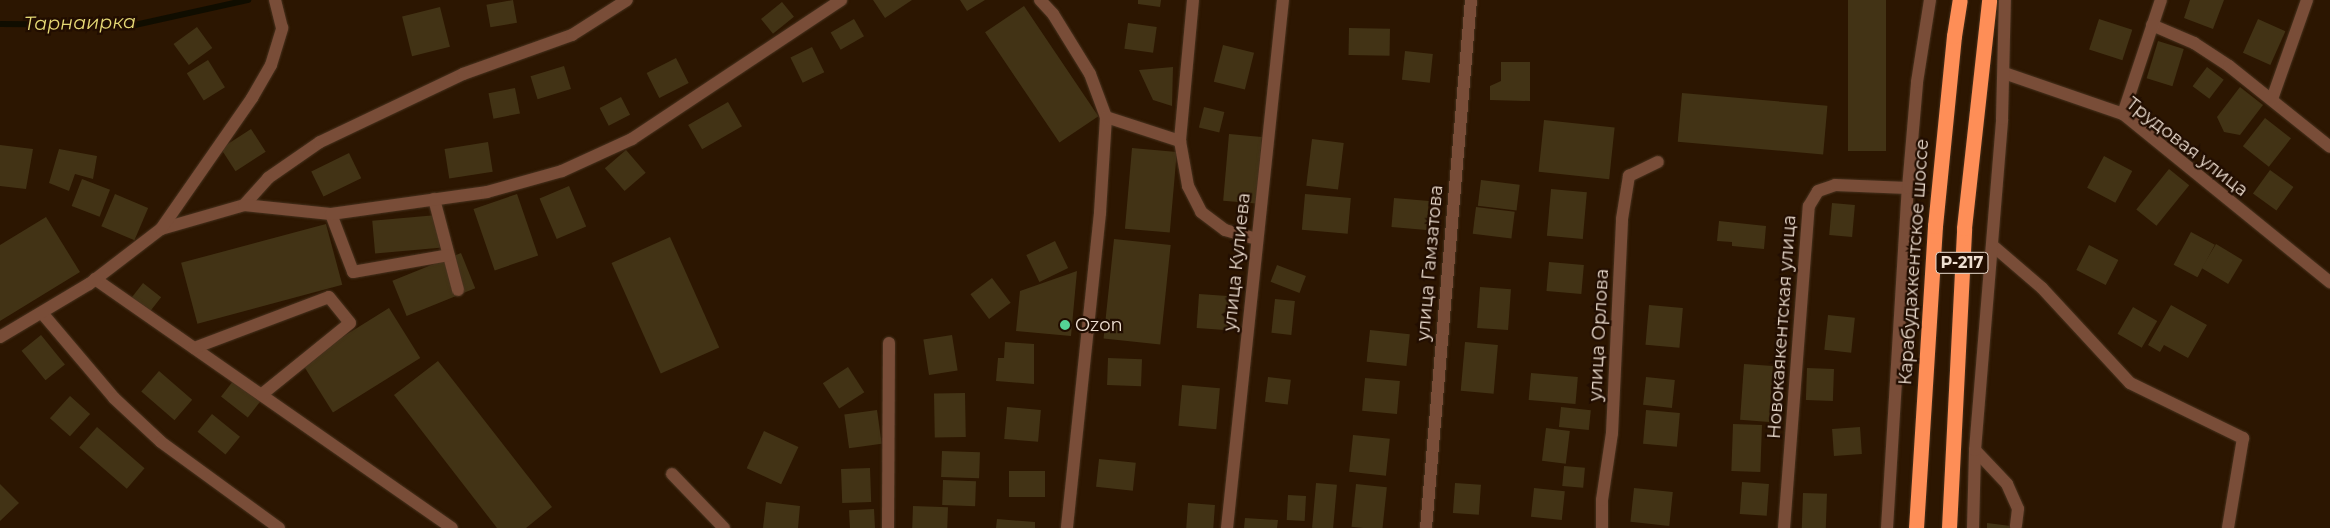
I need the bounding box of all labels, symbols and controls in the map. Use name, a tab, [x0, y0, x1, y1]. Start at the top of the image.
water label: Тарнаирка	[24, 11, 136, 35]
street label: Трудовая улица	[2122, 93, 2252, 201]
street label: Карабудахкентское шоссе	[1895, 138, 1933, 386]
street label: улица Гамзатова	[1412, 184, 1448, 342]
street label: улица Кулиева	[1219, 192, 1255, 332]
street label: Новокаякентская улица	[1763, 214, 1801, 440]
road number: Р-217	[1934, 250, 1990, 276]
street label: улица Орлова	[1585, 268, 1613, 402]
place label: Ozon	[1075, 314, 1123, 336]
marker: Ozon	[1059, 319, 1071, 331]

